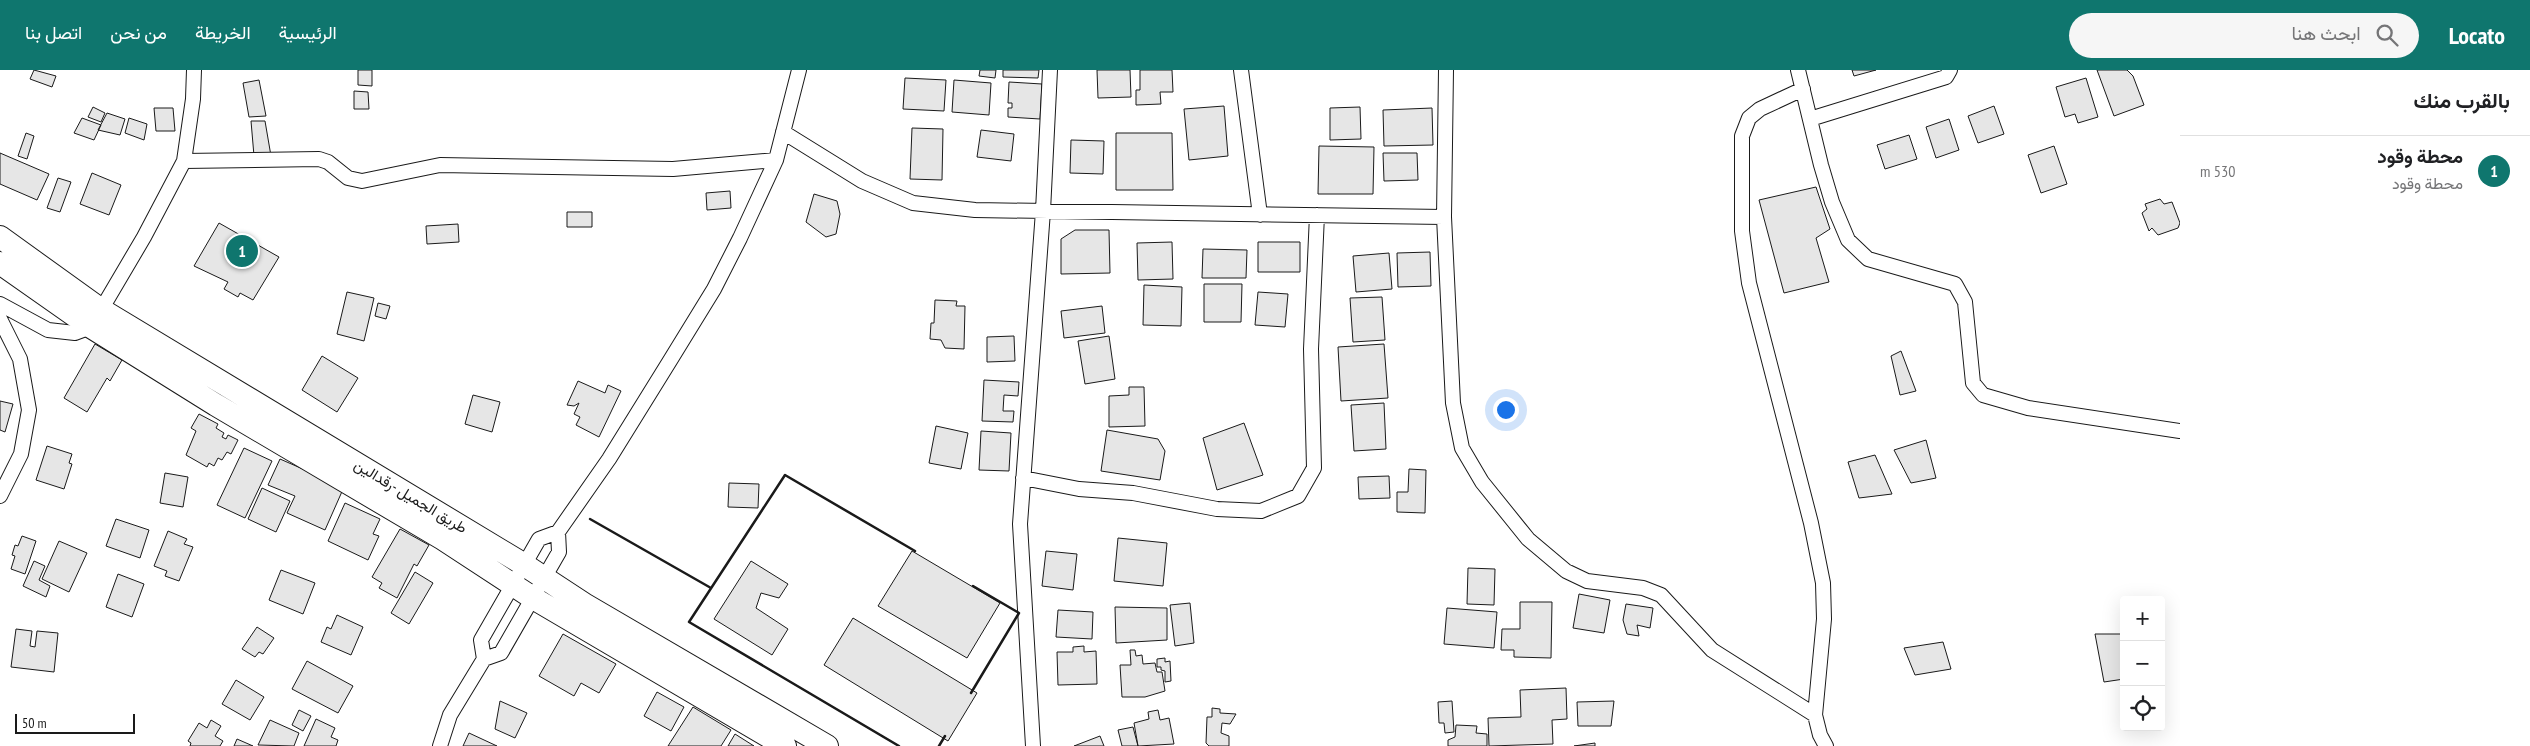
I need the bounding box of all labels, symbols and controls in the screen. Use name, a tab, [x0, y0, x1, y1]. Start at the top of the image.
search box	[2069, 13, 2419, 58]
text: Locato	[2449, 20, 2505, 51]
text: اتصل بنا	[25, 21, 82, 44]
text: من نحن	[110, 21, 167, 44]
text: الخريطة	[195, 21, 251, 44]
text: الرئيسية	[279, 21, 337, 44]
text: ابحث هنا	[2292, 21, 2361, 45]
icon: search	[2373, 21, 2401, 49]
text: بالقرب منك	[2413, 87, 2510, 114]
text: محطة وقود	[2377, 144, 2463, 168]
text: 530 m	[2200, 161, 2235, 181]
text: 1	[2490, 161, 2498, 181]
text: محطة وقود	[2392, 173, 2463, 193]
pin: 1	[226, 232, 258, 270]
your location	[1493, 397, 1519, 423]
street label: طريق الجميل -رقدالين	[351, 455, 471, 538]
map controls	[2120, 596, 2165, 731]
button: +	[2120, 596, 2165, 641]
button: −	[2120, 641, 2165, 686]
button: locate	[2120, 686, 2165, 731]
scale bar	[15, 711, 135, 734]
text: 50 m	[22, 714, 47, 732]

